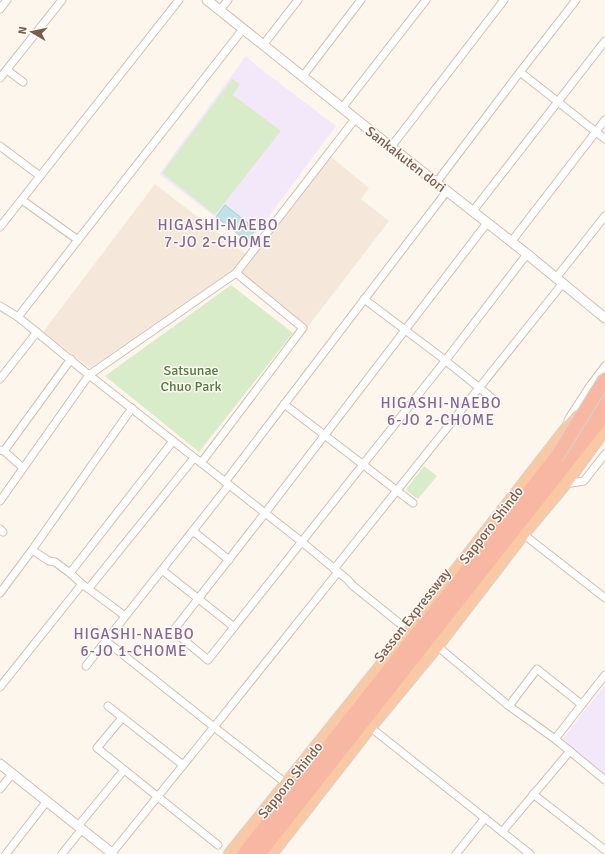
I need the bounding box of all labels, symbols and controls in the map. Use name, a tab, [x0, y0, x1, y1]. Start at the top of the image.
north arrow	[12, 12, 52, 52]
text: N	[16, 26, 30, 35]
street label: Sankakuten dori	[362, 123, 449, 196]
district label: HIGASHI-NAEBO 7-JO 2-CHOME	[157, 216, 279, 251]
park label: Satsunae Chuo Park	[161, 362, 221, 395]
district label: HIGASHI-NAEBO 6-JO 2-CHOME	[380, 394, 502, 429]
street label: Sapporo Shindo	[456, 483, 527, 567]
street label: Sasson Expressway	[370, 565, 455, 666]
district label: HIGASHI-NAEBO 6-JO 1-CHOME	[73, 625, 195, 660]
street label: Sapporo Shindo	[254, 739, 327, 822]

